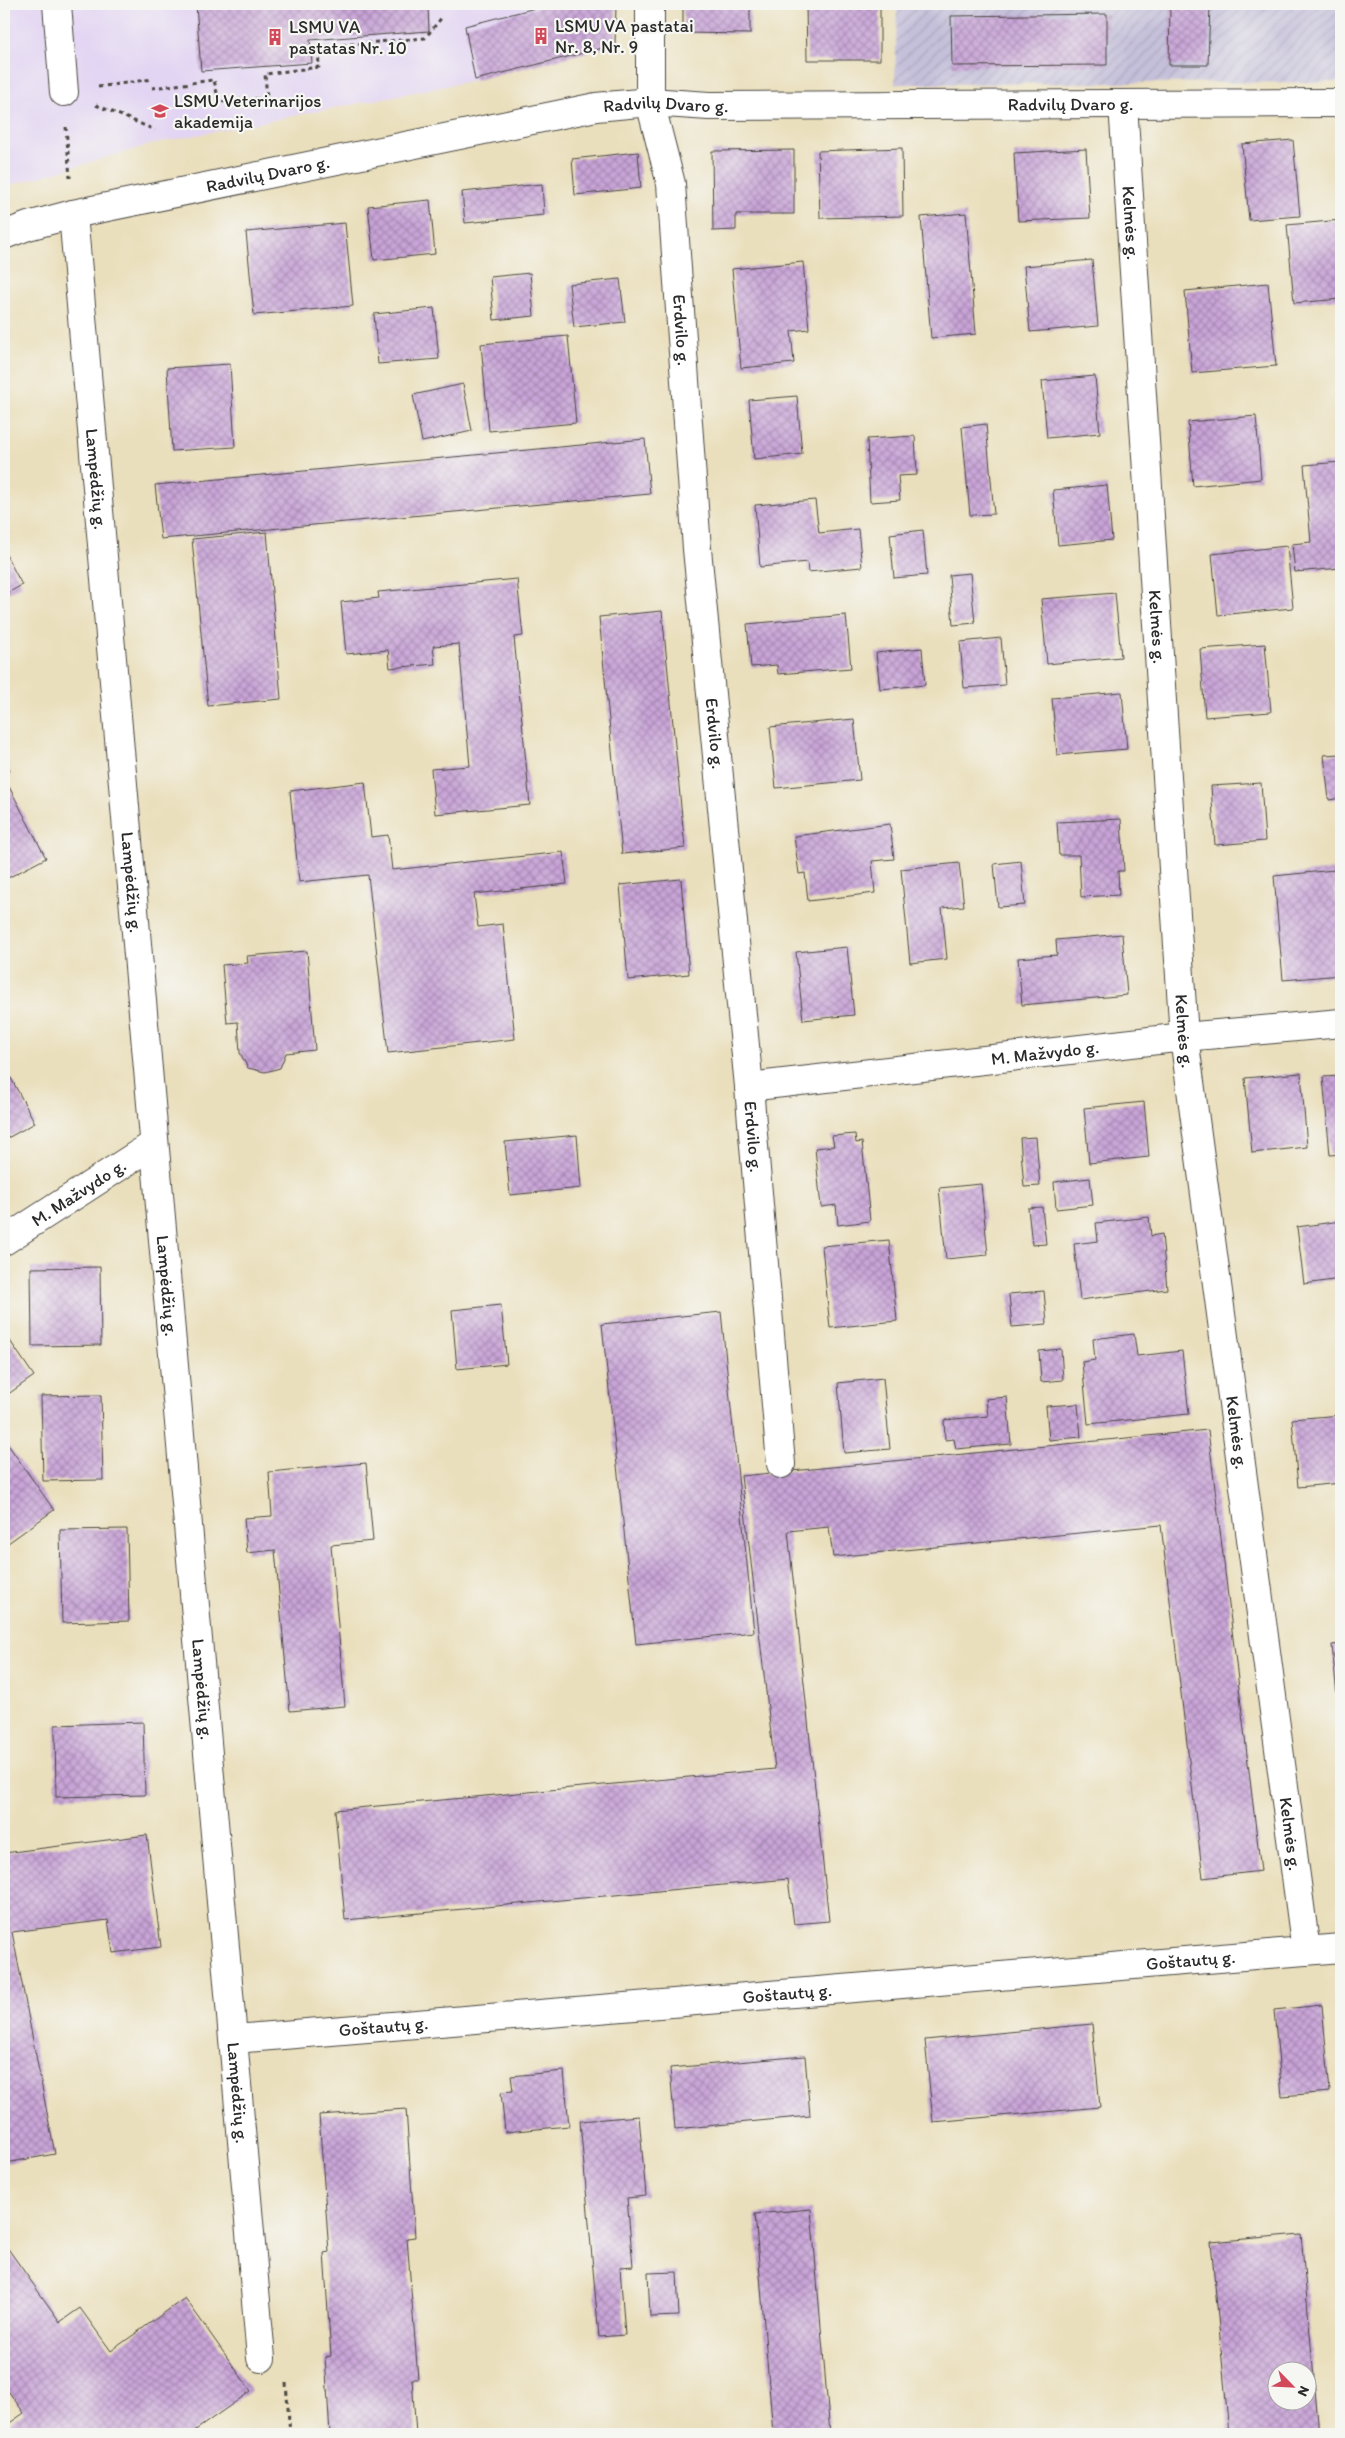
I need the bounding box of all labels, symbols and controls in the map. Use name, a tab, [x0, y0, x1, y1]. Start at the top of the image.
place label: LSMU VA pastatai Nr. 8, Nr. 9	[555, 15, 694, 58]
place label: LSMU VA pastatas Nr. 10	[289, 16, 407, 59]
building icon: LSMU VA pastatai Nr. 8, Nr. 9	[531, 26, 551, 46]
building icon: LSMU VA pastatas Nr. 10	[265, 27, 285, 47]
place label: LSMU Veterinarijos akademija	[174, 90, 321, 133]
street label: Radvilų Dvaro g.	[602, 91, 728, 117]
street label: Radvilų Dvaro g.	[1008, 93, 1133, 116]
school or university icon: LSMU Veterinarijos akademija	[150, 101, 170, 121]
street label: Radvilų Dvaro g.	[204, 151, 332, 198]
street label: Kelmės g.	[1117, 185, 1144, 260]
street label: Erdvilo g.	[668, 294, 695, 366]
street label: Lampėdžių g.	[81, 427, 112, 531]
street label: Kelmės g.	[1144, 589, 1171, 665]
street label: Erdvilo g.	[700, 697, 729, 770]
street label: Lampėdžių g.	[116, 831, 147, 934]
street label: Kelmės g.	[1170, 993, 1199, 1069]
street label: M. Mažvydo g.	[990, 1036, 1100, 1070]
street label: Erdvilo g.	[739, 1100, 767, 1173]
street label: M. Mažvydo g.	[27, 1154, 130, 1231]
street label: Lampėdžių g.	[152, 1234, 182, 1337]
street label: Kelmės g.	[1221, 1394, 1253, 1471]
street label: Lampėdžių g.	[187, 1638, 218, 1741]
street label: Kelmės g.	[1275, 1796, 1306, 1872]
street label: Goštautų g.	[1145, 1946, 1236, 1975]
street label: Goštautų g.	[742, 1979, 833, 2008]
street label: Goštautų g.	[338, 2012, 429, 2041]
street label: Lampėdžių g.	[222, 2041, 253, 2144]
north arrow	[1268, 2360, 1318, 2410]
text: N	[1294, 2383, 1313, 2399]

